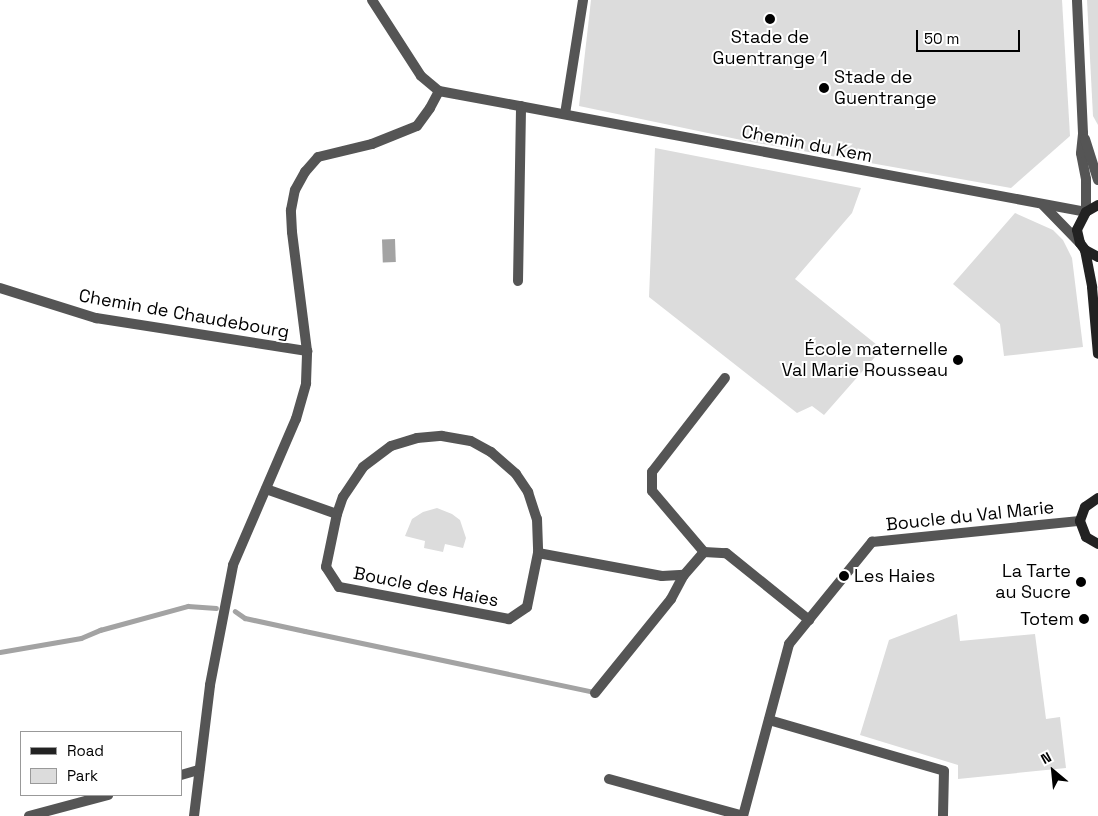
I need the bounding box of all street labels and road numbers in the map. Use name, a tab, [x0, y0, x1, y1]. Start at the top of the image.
street label: Chemin du Kem	[740, 121, 874, 167]
street label: Chemin de Chaudebourg	[77, 285, 291, 343]
street label: Boucle du Val Marie	[885, 496, 1055, 536]
street label: Boucle des Haies	[352, 562, 500, 612]

